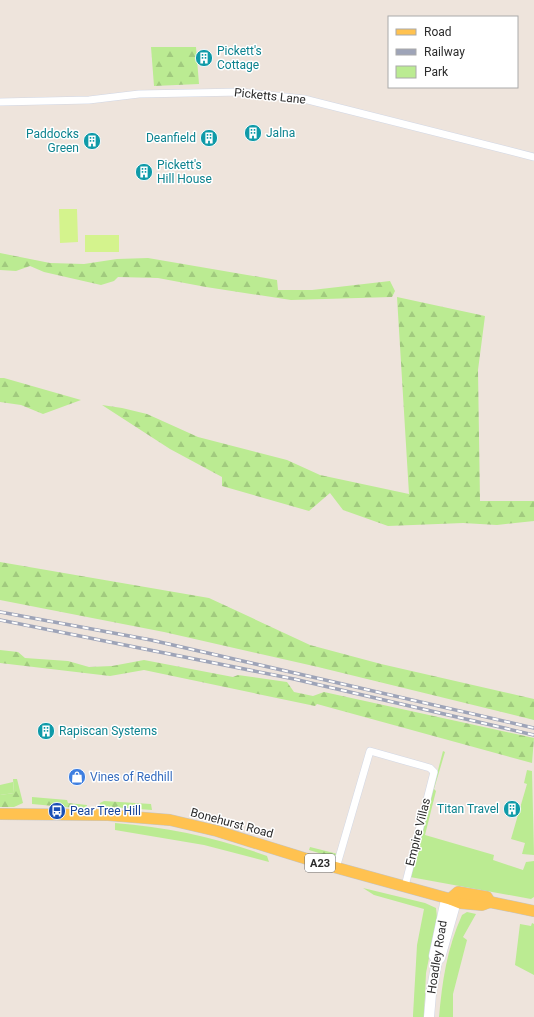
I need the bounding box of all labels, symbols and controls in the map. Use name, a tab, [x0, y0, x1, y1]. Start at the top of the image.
legend	[388, 16, 518, 88]
text: Road	[424, 25, 452, 39]
place label: Pickett's Cottage	[217, 44, 262, 72]
text: Railway	[424, 45, 465, 59]
building icon: Pickett's Cottage	[194, 48, 214, 68]
text: Park	[424, 65, 449, 79]
street label: Picketts Lane	[233, 85, 307, 107]
building icon: Jalna	[243, 123, 263, 143]
place label: Jalna	[266, 126, 295, 140]
place label: Paddocks Green	[26, 127, 79, 155]
building icon: Deanfield	[199, 128, 219, 148]
building icon: Paddocks Green	[82, 131, 102, 151]
place label: Deanfield	[146, 131, 196, 145]
place label: Pickett's Hill House	[157, 158, 212, 186]
building icon: Pickett's Hill House	[134, 162, 154, 182]
building icon: Rapiscan Systems	[36, 721, 56, 741]
place label: Rapiscan Systems	[59, 724, 157, 738]
shop icon: Vines of Redhill	[67, 767, 87, 787]
place label: Vines of Redhill	[90, 770, 173, 784]
street label: Empire Villas	[403, 797, 433, 867]
building icon: Titan Travel	[502, 799, 522, 819]
bus stop icon: Pear Tree Hill	[47, 801, 67, 821]
place label: Titan Travel	[437, 802, 499, 816]
place label: Pear Tree Hill	[70, 804, 141, 818]
street label: Bonehurst Road	[189, 805, 275, 841]
road number: A23	[305, 854, 335, 872]
street label: Hoadley Road	[424, 919, 450, 995]

